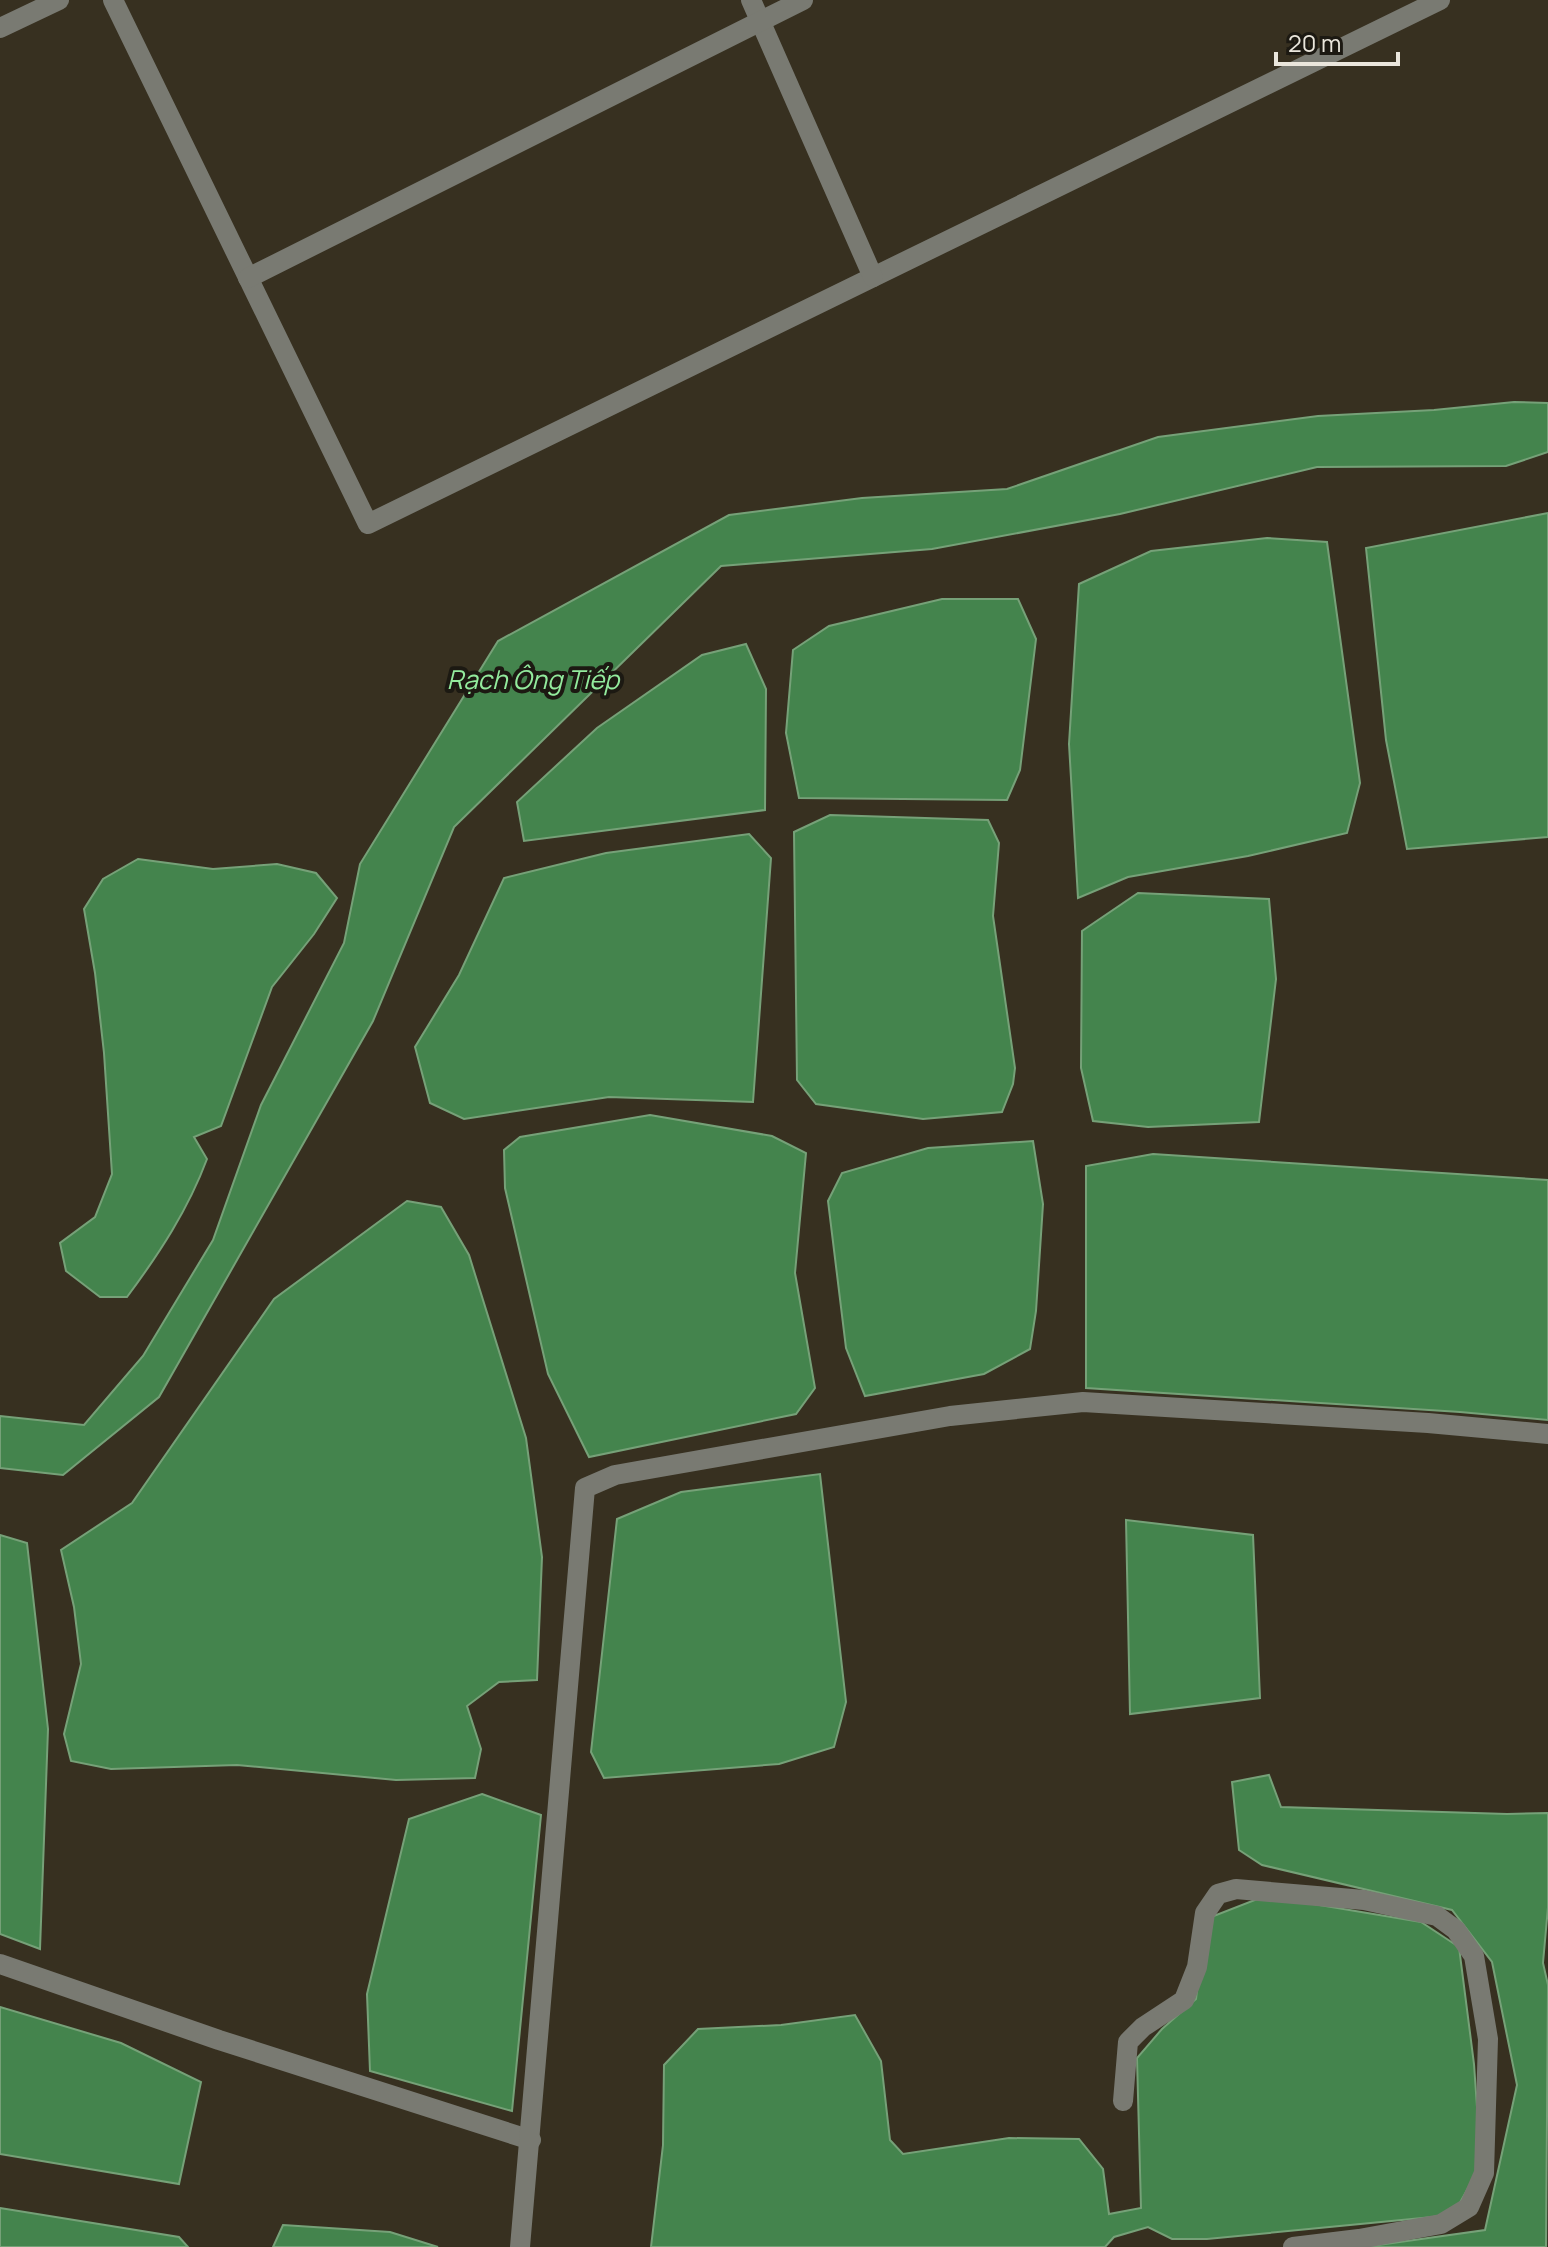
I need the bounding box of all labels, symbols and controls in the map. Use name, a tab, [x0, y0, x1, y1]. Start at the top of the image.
scale bar	[1276, 16, 1398, 66]
text: 20 m	[1288, 26, 1341, 59]
water label: Rạch Ông Tiếp	[447, 661, 621, 697]

